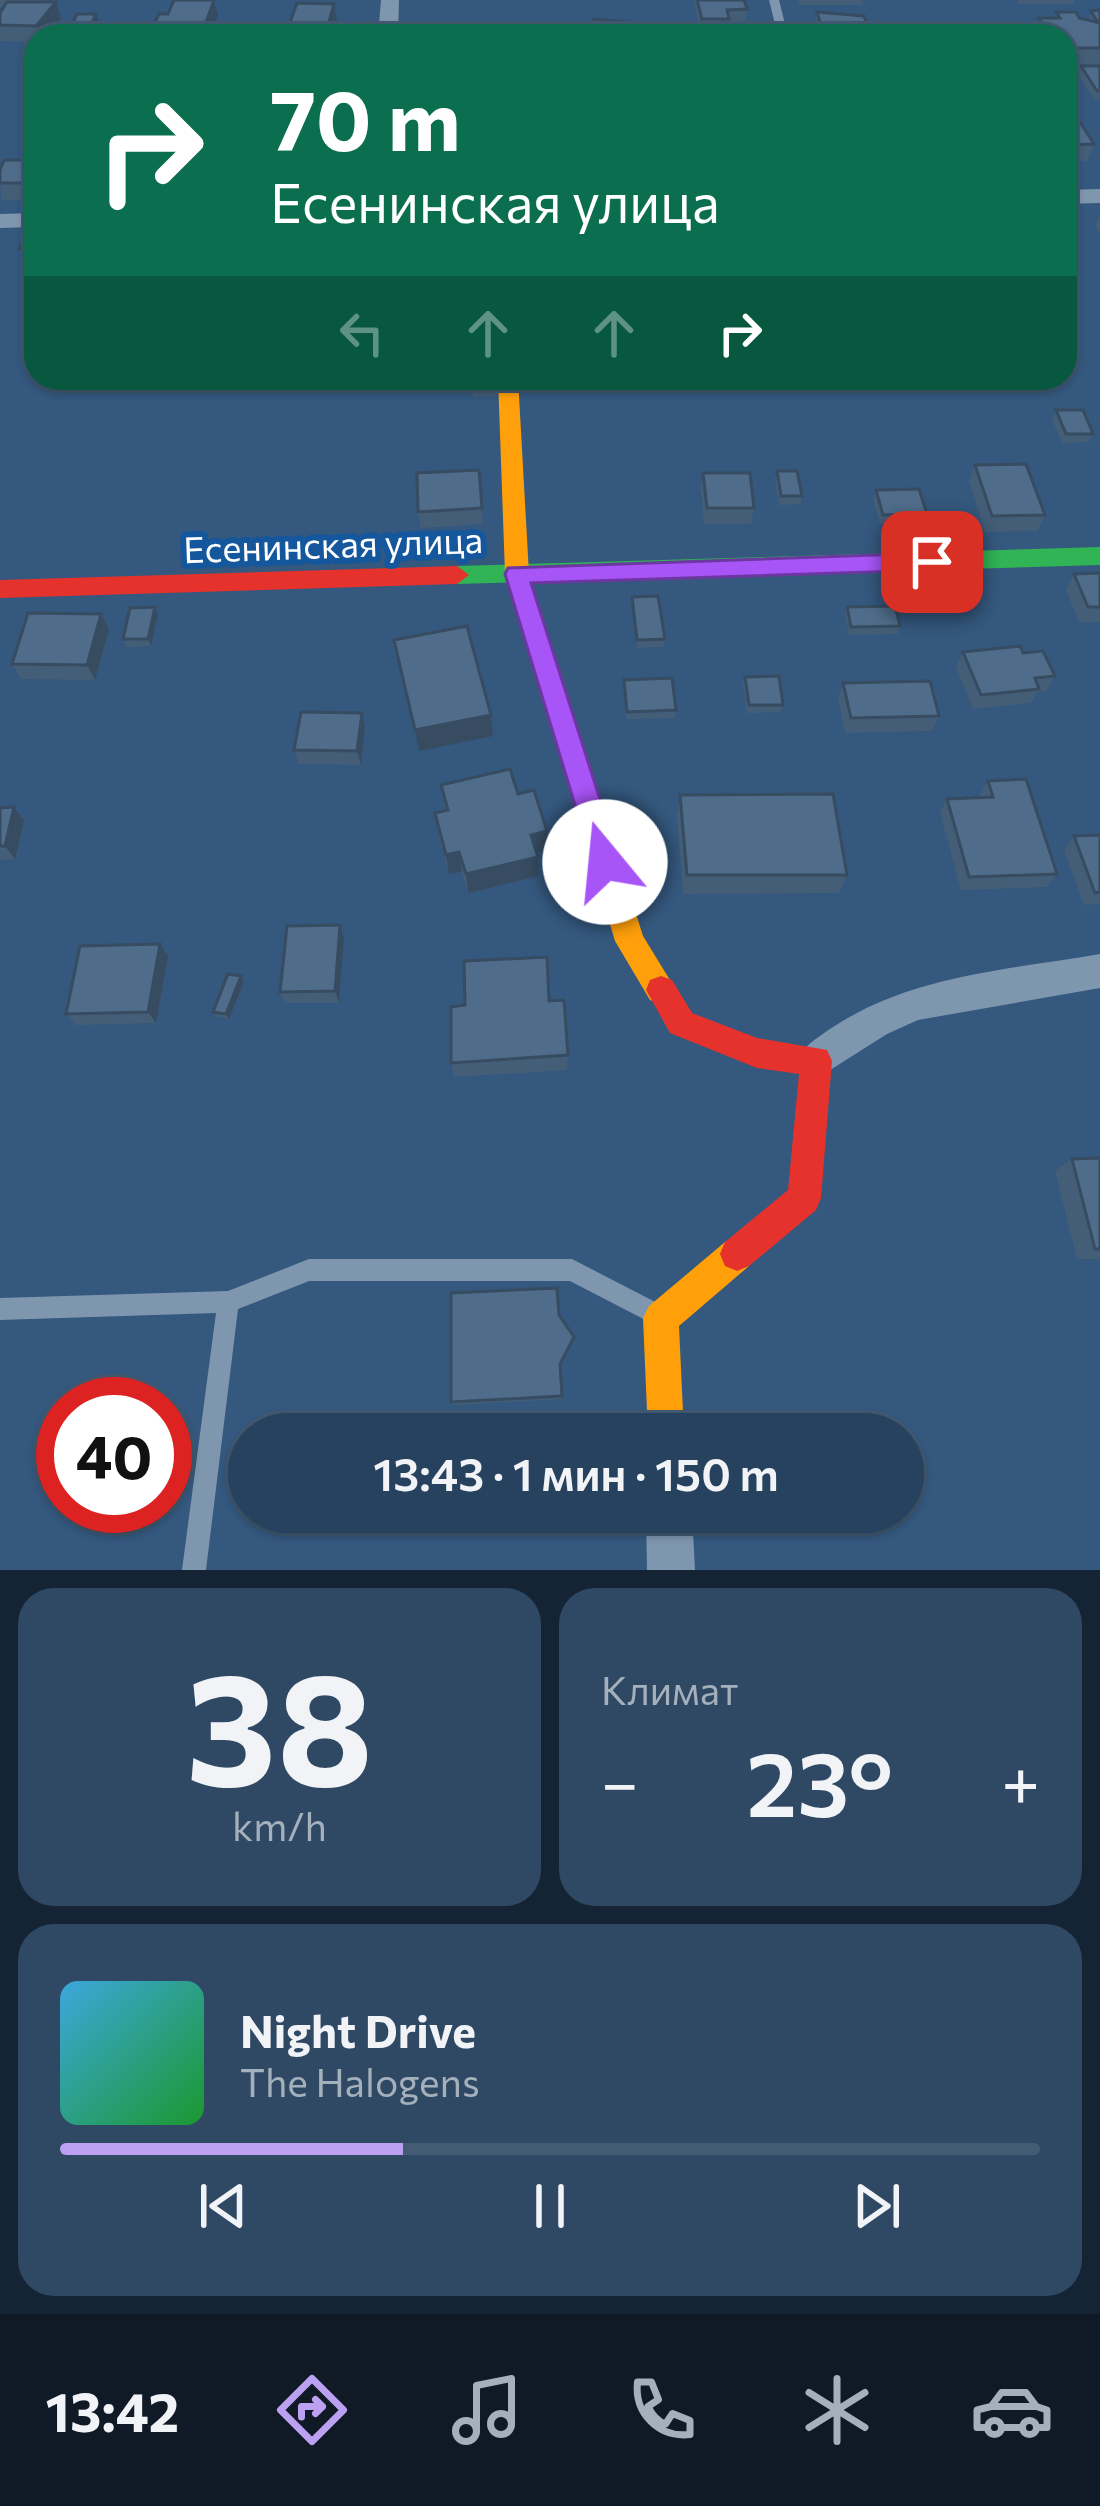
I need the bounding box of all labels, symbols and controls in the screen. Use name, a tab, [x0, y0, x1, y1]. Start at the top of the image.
text: 70 m	[270, 66, 461, 168]
icon: right	[72, 72, 228, 228]
text: Есенинская улица	[270, 168, 720, 234]
icon: left	[329, 300, 395, 366]
icon: ahead	[455, 300, 521, 366]
icon: ahead	[581, 300, 647, 366]
icon: right	[707, 300, 773, 366]
pin	[881, 511, 983, 613]
street label: Есенинская улица	[182, 516, 484, 570]
icon: arrive	[899, 529, 965, 595]
position arrow	[542, 799, 668, 925]
speed limit sign: 40	[36, 1377, 192, 1533]
text: 13:43 · 1 мин · 150 m	[373, 1445, 779, 1500]
text: 38	[186, 1627, 373, 1818]
text: Климат	[601, 1665, 738, 1713]
text: 23°	[746, 1725, 893, 1836]
text: −	[601, 1740, 639, 1821]
text: +	[1001, 1740, 1040, 1821]
text: km/h	[232, 1801, 327, 1849]
text: Night Drive	[240, 2002, 476, 2057]
text: The Halogens	[240, 2057, 480, 2105]
icon: previous	[190, 2173, 256, 2239]
icon: pause	[517, 2173, 583, 2239]
icon: next	[844, 2173, 910, 2239]
icon: directions	[270, 2368, 354, 2452]
icon: music	[445, 2368, 529, 2452]
icon: phone	[620, 2368, 704, 2452]
icon: climate	[795, 2368, 879, 2452]
icon: car	[970, 2368, 1054, 2452]
text: 13:42	[46, 2377, 179, 2443]

